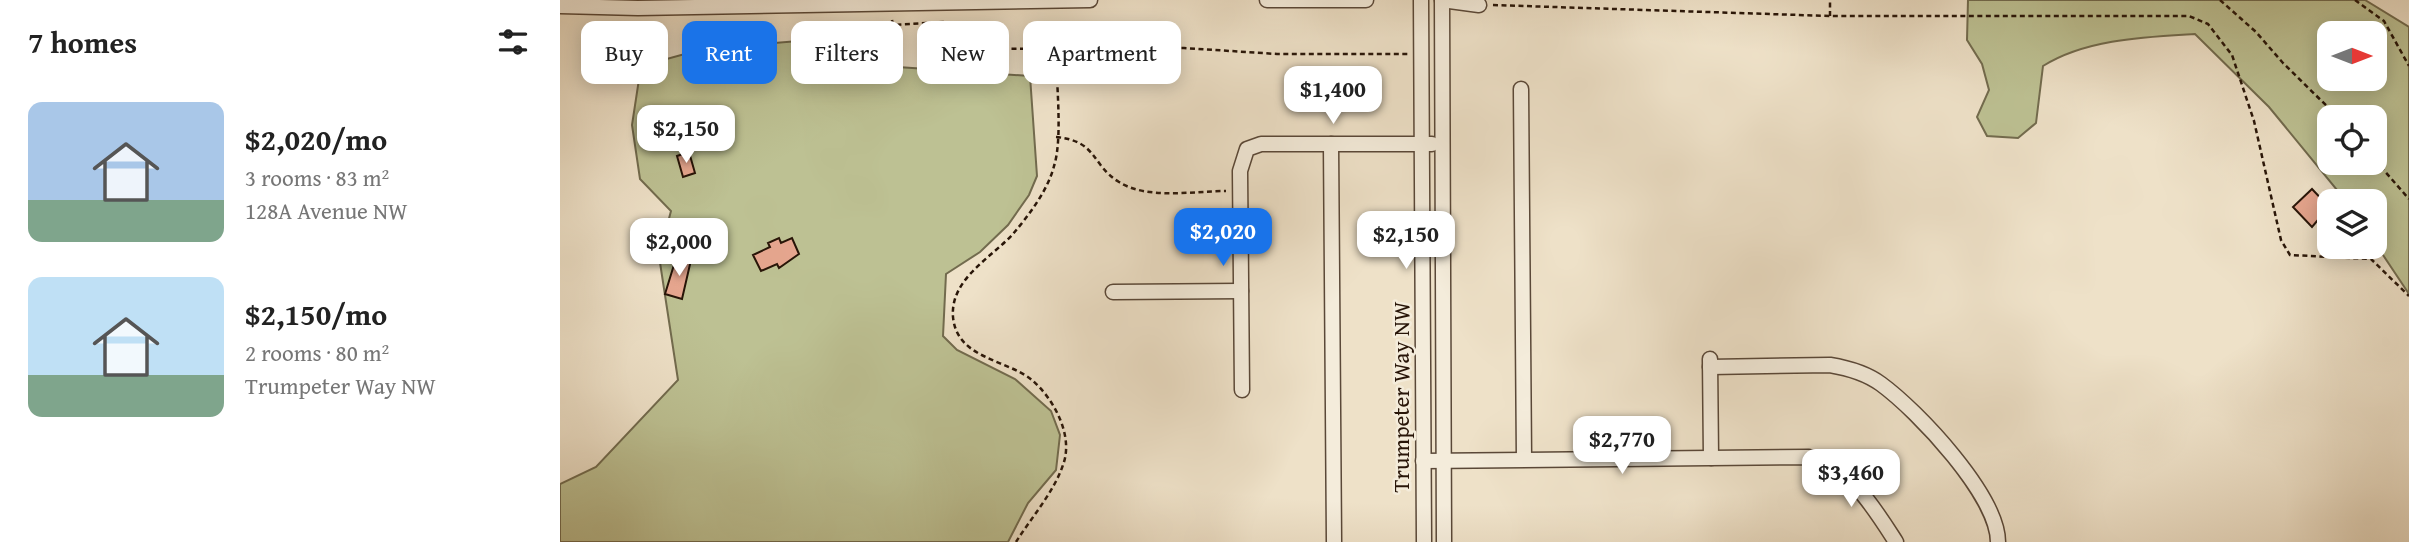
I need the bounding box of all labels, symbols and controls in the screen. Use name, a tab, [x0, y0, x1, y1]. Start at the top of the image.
text: 7 homes	[28, 20, 137, 64]
chip: Buy	[581, 21, 668, 84]
chip: Rent	[682, 21, 777, 84]
chip: Filters	[791, 21, 903, 84]
chip: New	[917, 21, 1009, 84]
chip: Apartment	[1023, 21, 1181, 84]
north arrow	[2317, 21, 2387, 91]
map controls	[2317, 21, 2387, 259]
icon: filters	[494, 23, 532, 61]
pin: $1,400	[1276, 66, 1390, 126]
text: $1,400	[1300, 72, 1366, 105]
button: locate	[2317, 105, 2387, 175]
pin: $2,150	[629, 106, 743, 165]
text: $2,150	[653, 111, 719, 144]
text: $2,020/mo	[245, 117, 387, 161]
icon: home	[84, 130, 168, 214]
text: 3 rooms · 83 m²	[245, 161, 389, 194]
button: layers	[2317, 189, 2387, 259]
text: 128A Avenue NW	[245, 194, 408, 227]
pin: $2,020	[1166, 208, 1280, 268]
pin: $2,150	[1349, 212, 1463, 271]
text: $2,020	[1190, 214, 1256, 247]
text: $2,150	[1373, 217, 1439, 250]
pin: $2,000	[622, 218, 736, 278]
text: $2,000	[646, 224, 712, 257]
text: $2,150/mo	[245, 292, 387, 336]
street label: Trumpeter Way NW	[1384, 301, 1417, 492]
icon: home	[84, 305, 168, 389]
text: 2 rooms · 80 m²	[245, 336, 389, 369]
text: Trumpeter Way NW	[245, 369, 436, 402]
pin: $2,770	[1565, 416, 1679, 476]
text: $2,770	[1589, 422, 1655, 455]
pin: $3,460	[1794, 449, 1908, 509]
text: $3,460	[1818, 455, 1884, 488]

